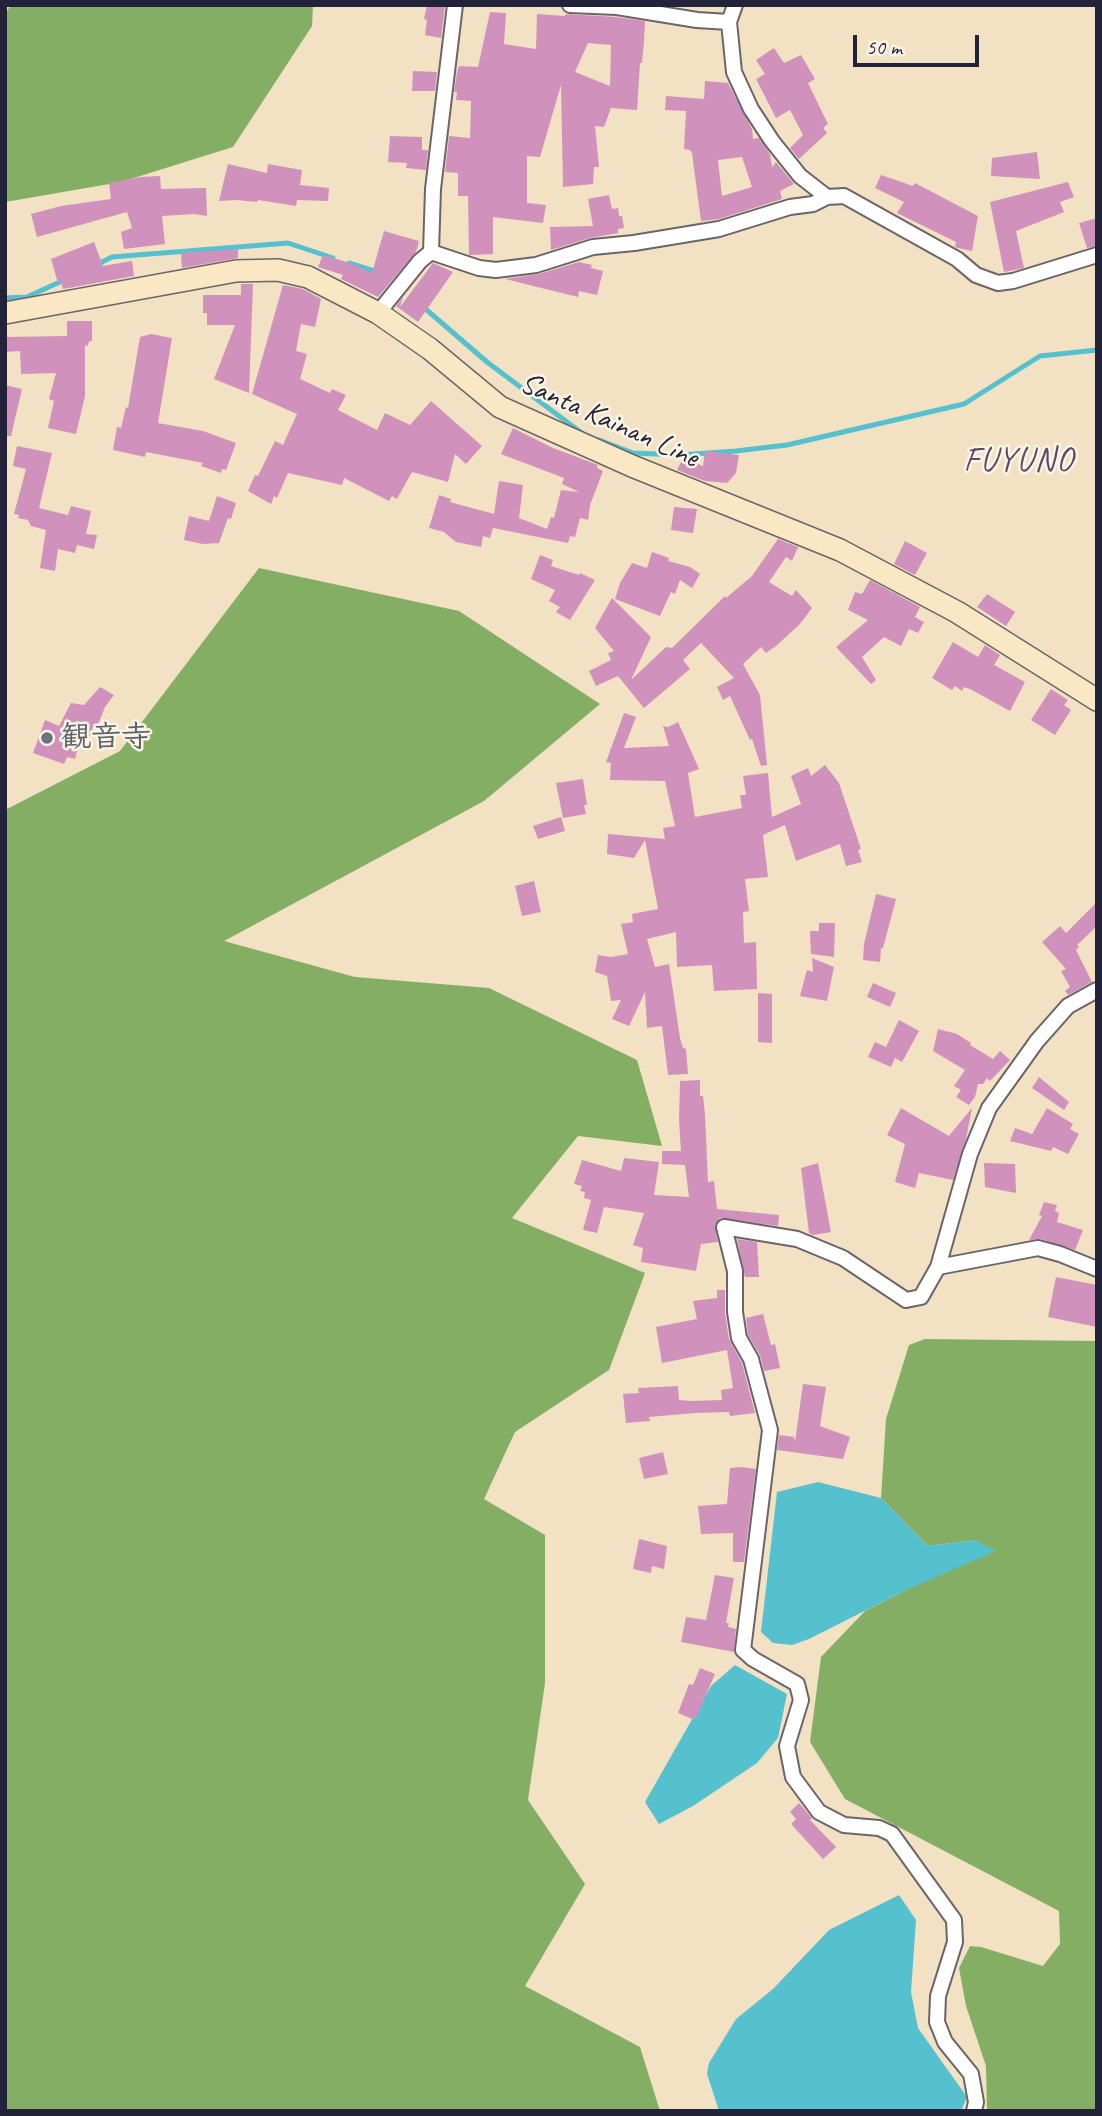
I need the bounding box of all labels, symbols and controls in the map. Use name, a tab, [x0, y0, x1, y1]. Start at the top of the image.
scale bar	[857, 21, 983, 65]
text: 50 m	[866, 34, 902, 60]
street label: Santa Kainan Line	[514, 366, 704, 476]
district label: FUYUNO	[965, 441, 1073, 481]
place label: 観音寺	[61, 720, 151, 756]
marker: 観音寺	[39, 730, 55, 746]

